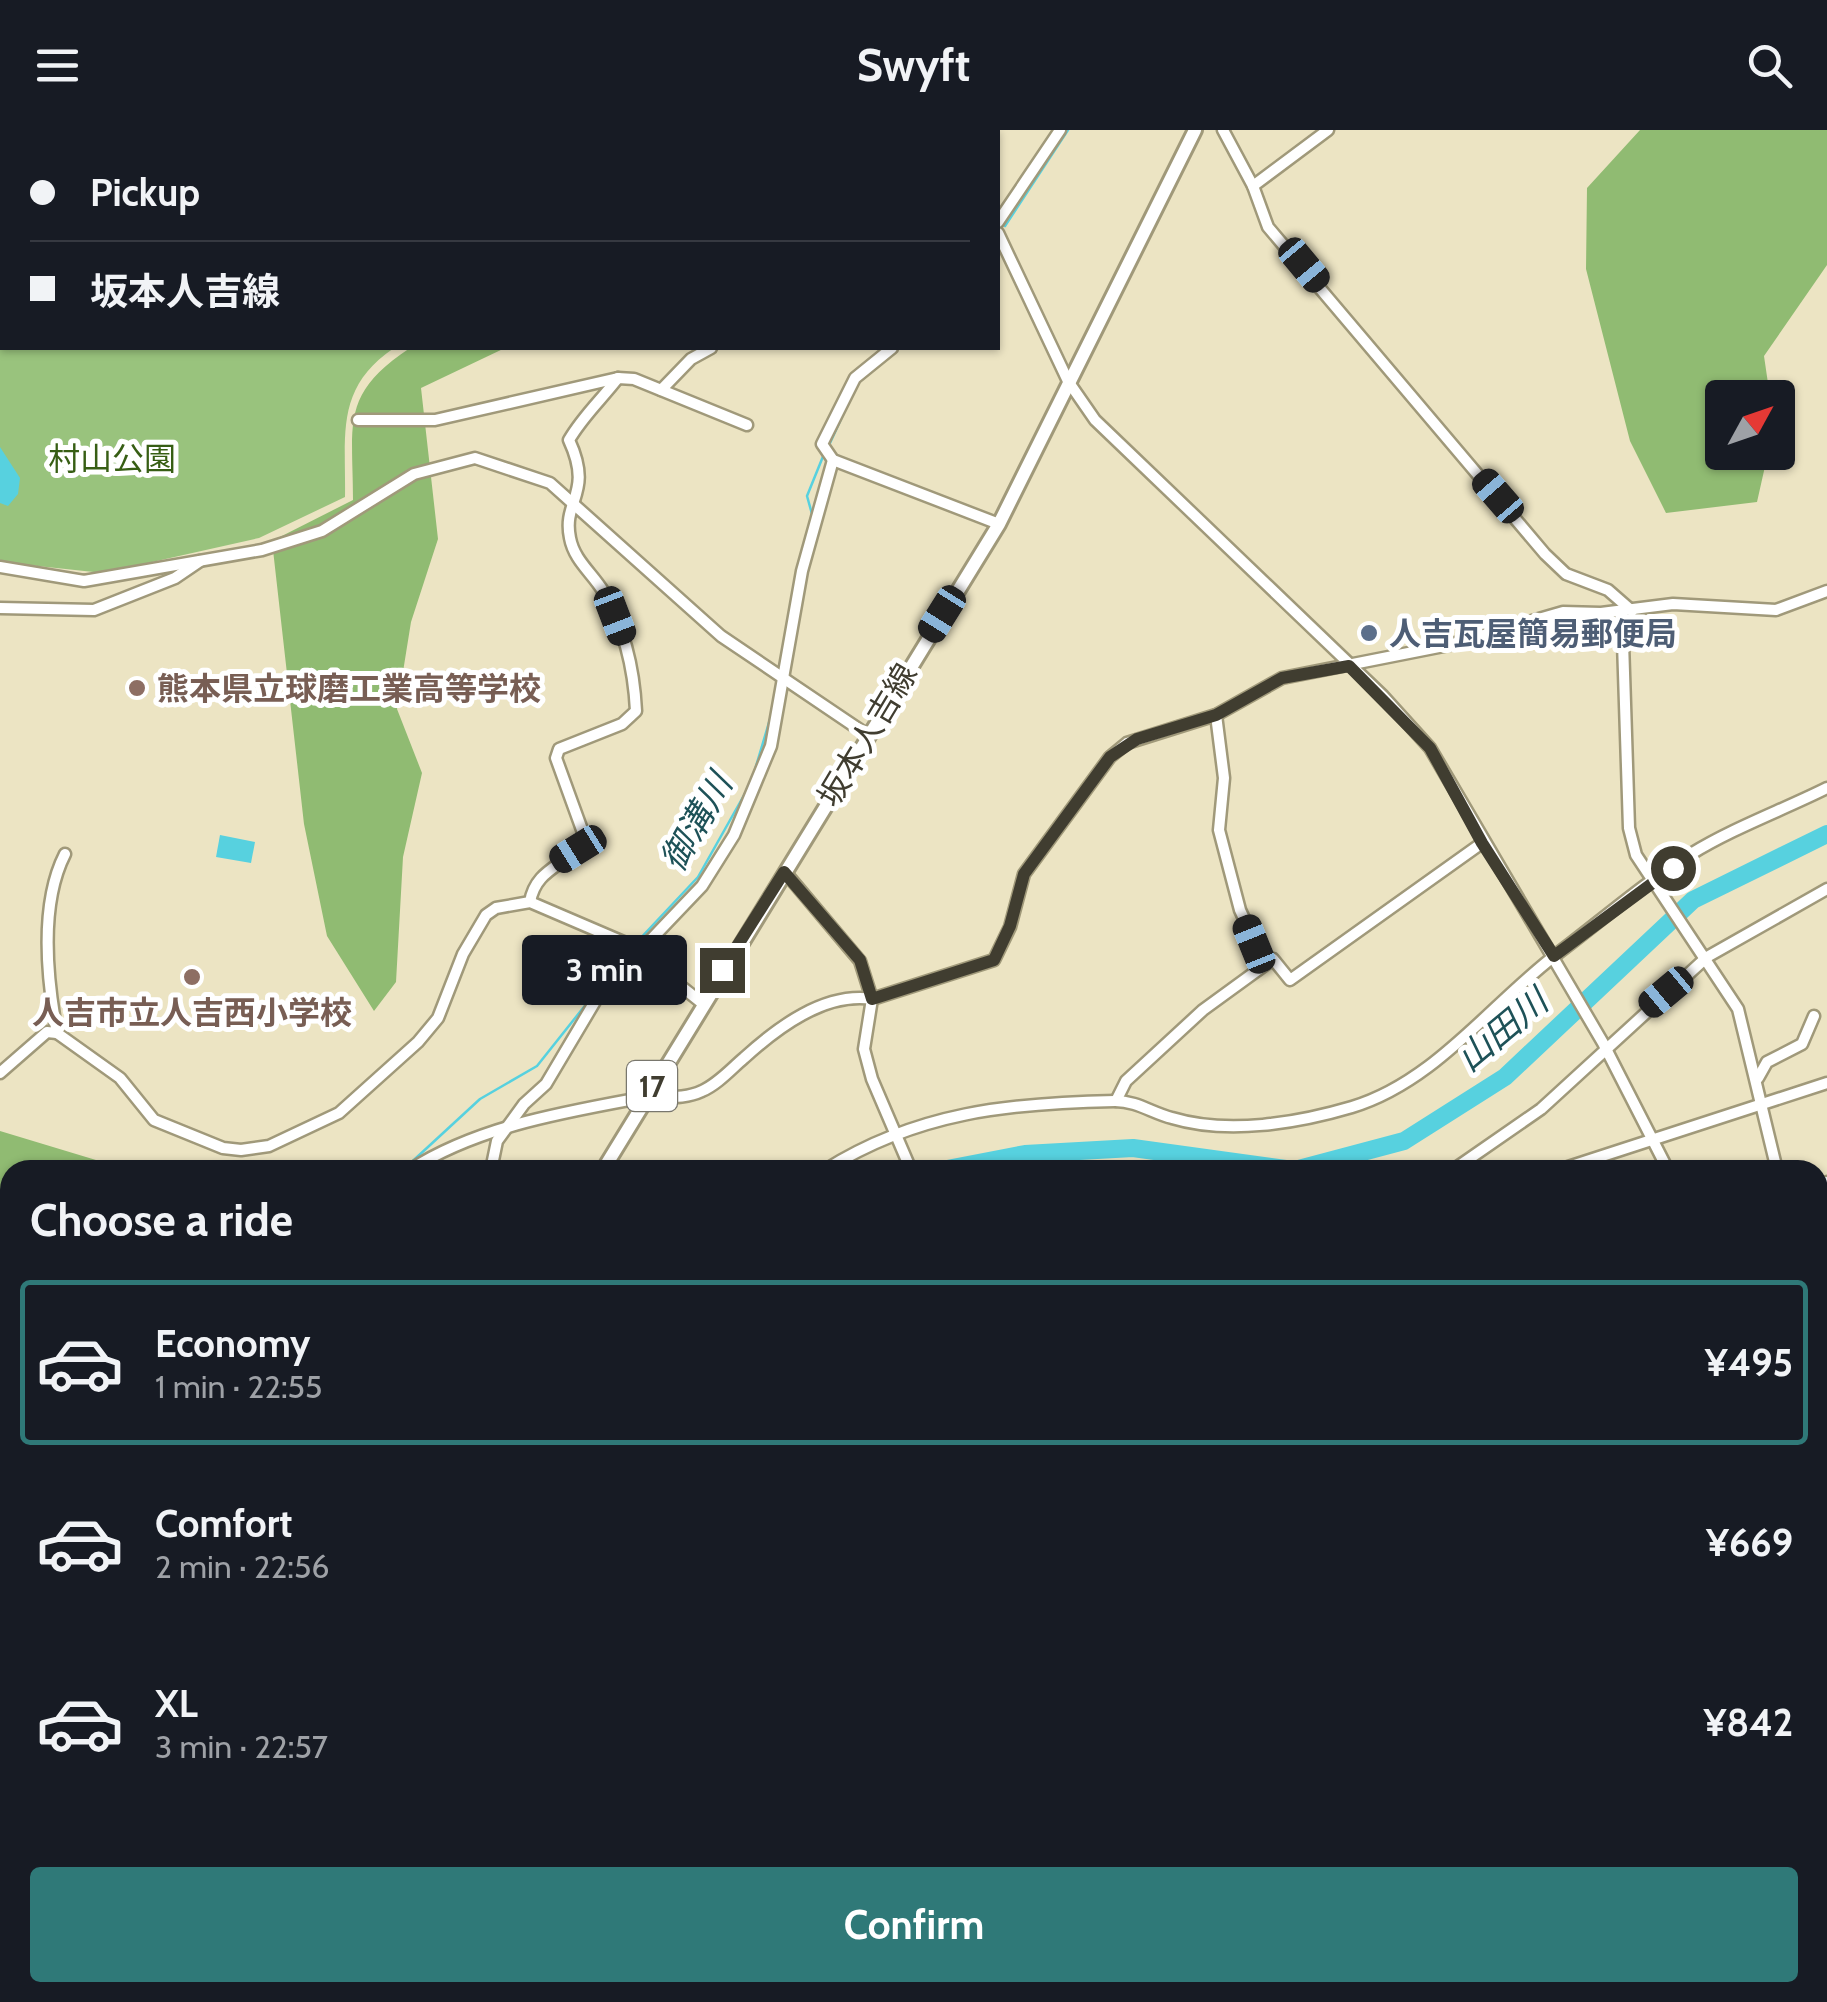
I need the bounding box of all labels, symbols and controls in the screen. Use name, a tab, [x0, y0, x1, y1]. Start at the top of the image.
icon: menu	[30, 38, 85, 93]
text: Swyft	[857, 38, 970, 92]
icon: search	[1742, 38, 1797, 93]
text: Pickup	[90, 169, 200, 216]
car	[1273, 232, 1335, 298]
text: 坂本人吉線	[90, 268, 280, 315]
north arrow	[1705, 380, 1795, 470]
map controls	[1705, 380, 1795, 470]
park label: 村山公園	[48, 439, 176, 478]
car	[1467, 464, 1529, 528]
car	[913, 581, 971, 647]
car	[590, 583, 640, 649]
place label: 人吉瓦屋簡易郵便局	[1389, 614, 1677, 653]
marker: 人吉瓦屋簡易郵便局	[1358, 622, 1380, 644]
street label: 坂本人吉線	[809, 656, 925, 814]
place label: 熊本県立球磨工業高等学校	[157, 669, 541, 708]
marker: 熊本県立球磨工業高等学校	[126, 677, 148, 699]
water label: 御溝川	[651, 762, 743, 878]
car	[545, 820, 611, 878]
route start	[1651, 846, 1696, 891]
car	[1229, 911, 1279, 977]
callout: 3 min	[522, 935, 687, 1005]
route end	[700, 948, 745, 993]
text: 3 min	[566, 950, 643, 989]
car	[1633, 961, 1699, 1023]
marker: 人吉市立人吉西小学校	[181, 966, 203, 988]
water label: 山田川	[1448, 977, 1559, 1080]
place label: 人吉市立人吉西小学校	[32, 993, 352, 1032]
road number: 17	[627, 1061, 677, 1111]
text: Choose a ride	[30, 1193, 293, 1247]
icon: car	[35, 1318, 125, 1408]
text: Economy	[155, 1320, 310, 1367]
text: ¥495	[1705, 1339, 1793, 1386]
text: 1 min · 22:55	[155, 1367, 322, 1406]
icon: car	[35, 1498, 125, 1588]
text: Comfort	[155, 1500, 292, 1547]
text: ¥669	[1706, 1519, 1793, 1566]
text: 2 min · 22:56	[155, 1547, 329, 1586]
icon: car	[35, 1678, 125, 1768]
text: XL	[155, 1680, 198, 1727]
text: ¥842	[1703, 1699, 1793, 1746]
text: 3 min · 22:57	[155, 1727, 328, 1766]
button: Confirm	[30, 1867, 1798, 1982]

